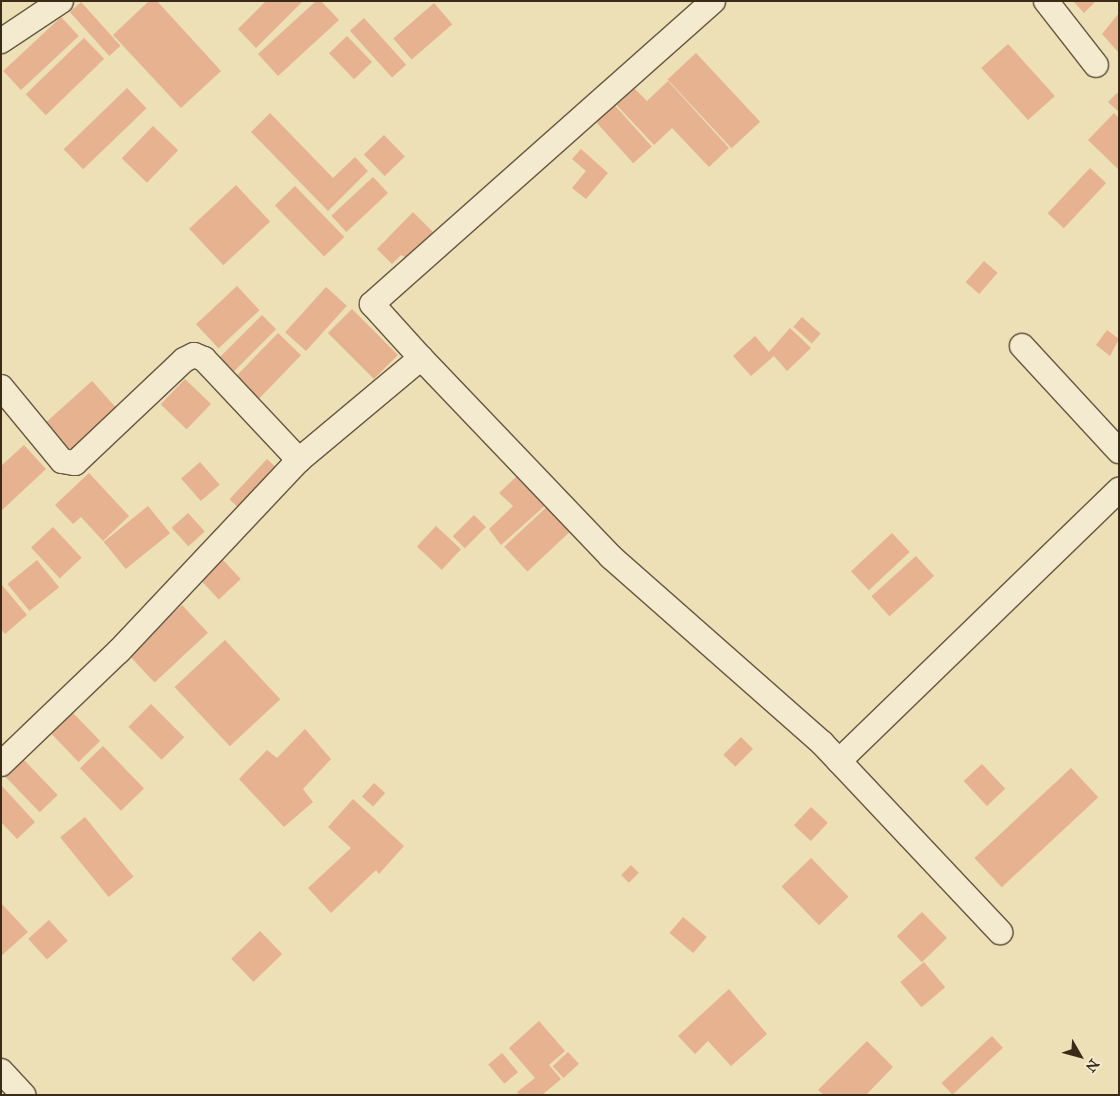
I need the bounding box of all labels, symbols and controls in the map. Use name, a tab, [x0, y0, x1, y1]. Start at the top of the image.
north arrow	[1055, 1031, 1105, 1081]
text: N	[1082, 1056, 1103, 1075]

